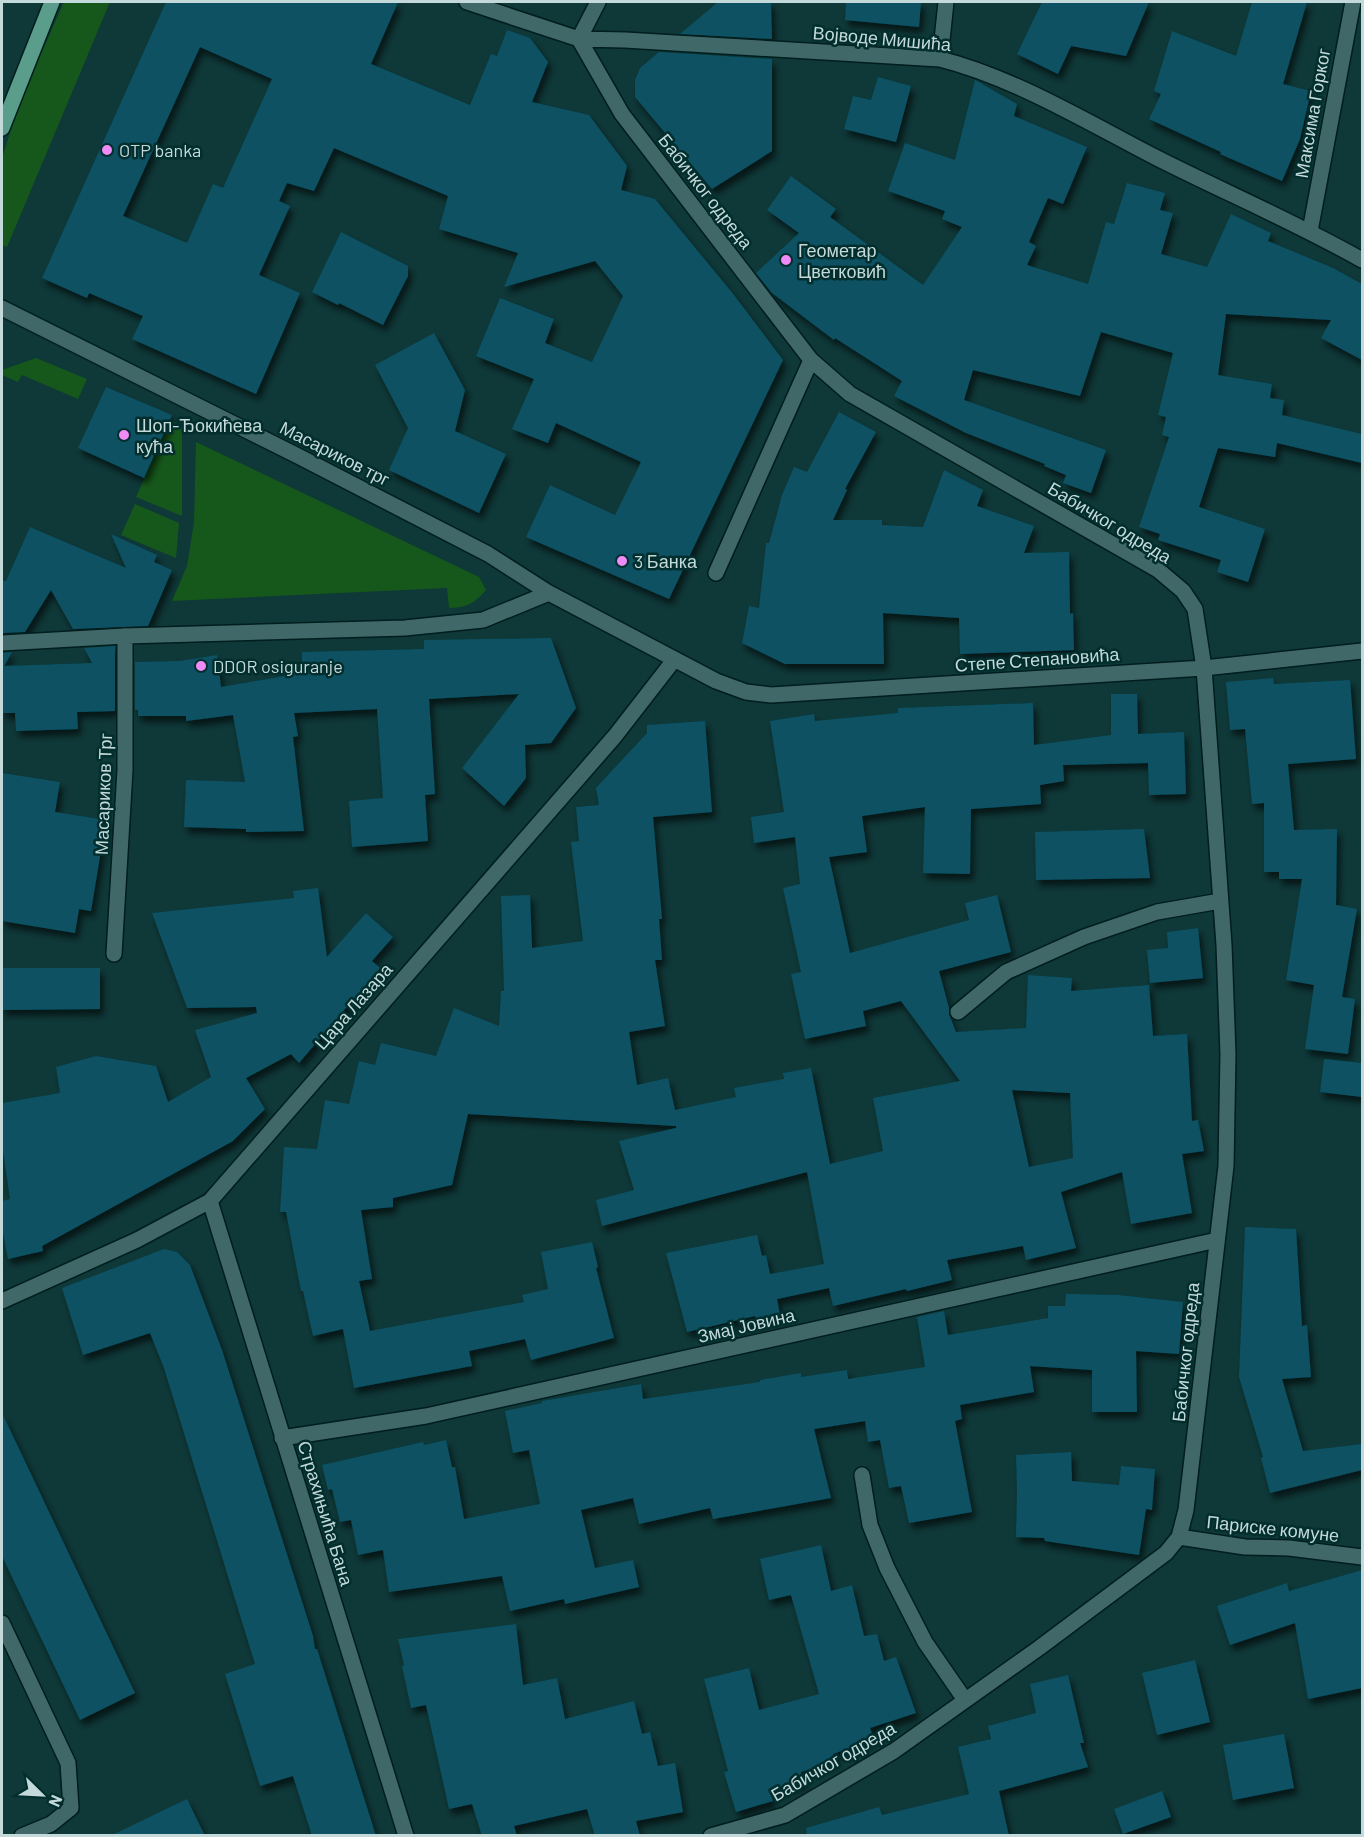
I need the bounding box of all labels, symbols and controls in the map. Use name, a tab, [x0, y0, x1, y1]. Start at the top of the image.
street label: Војводе Мишића	[812, 21, 953, 55]
street label: Максима Горког	[1290, 46, 1334, 180]
street label: Бабичког одреда	[654, 129, 758, 254]
place label: OTP banka	[119, 139, 201, 161]
marker: OTP banka	[100, 143, 114, 157]
place label: Геометар Цветковић	[798, 239, 886, 282]
marker: Геометар Цветковић	[779, 253, 793, 267]
place label: Шоп-Ђокићева кућа	[136, 414, 263, 457]
street label: Масариков трг	[276, 416, 394, 490]
marker: Шоп-Ђокићева кућа	[117, 428, 131, 442]
street label: Бабичког одреда	[1044, 476, 1177, 568]
place label: 3 Банка	[634, 550, 698, 572]
marker: 3 Банка	[615, 554, 629, 568]
street label: Степе Степановића	[954, 642, 1121, 676]
place label: DDOR osiguranje	[213, 655, 343, 677]
marker: DDOR osiguranje	[194, 659, 208, 673]
street label: Масариков Трг	[90, 732, 116, 855]
street label: Цара Лазара	[310, 958, 397, 1054]
street label: Бабичког одреда	[1167, 1280, 1203, 1423]
street label: Змај Јовина	[695, 1303, 798, 1347]
street label: Страхињића Бана	[293, 1438, 359, 1589]
street label: Париске комуне	[1206, 1510, 1340, 1546]
street label: Бабичког одреда	[767, 1716, 900, 1806]
north arrow	[12, 1765, 72, 1825]
text: N	[45, 1793, 67, 1810]

